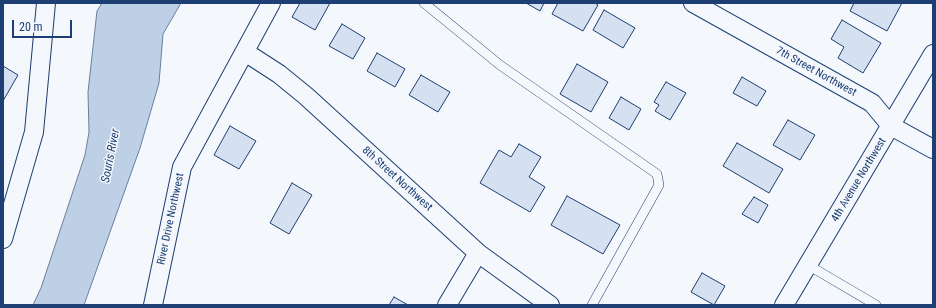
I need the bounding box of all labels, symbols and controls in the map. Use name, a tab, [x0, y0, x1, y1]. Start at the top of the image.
scale bar	[14, 12, 74, 38]
text: 20 m	[19, 20, 43, 34]
street label: 7th Street Northwest	[773, 44, 859, 100]
water label: Souris River	[99, 128, 123, 184]
street label: 4th Avenue Northwest	[829, 136, 889, 224]
street label: 8th Street Northwest	[359, 144, 435, 214]
street label: River Drive Northwest	[155, 172, 187, 266]

